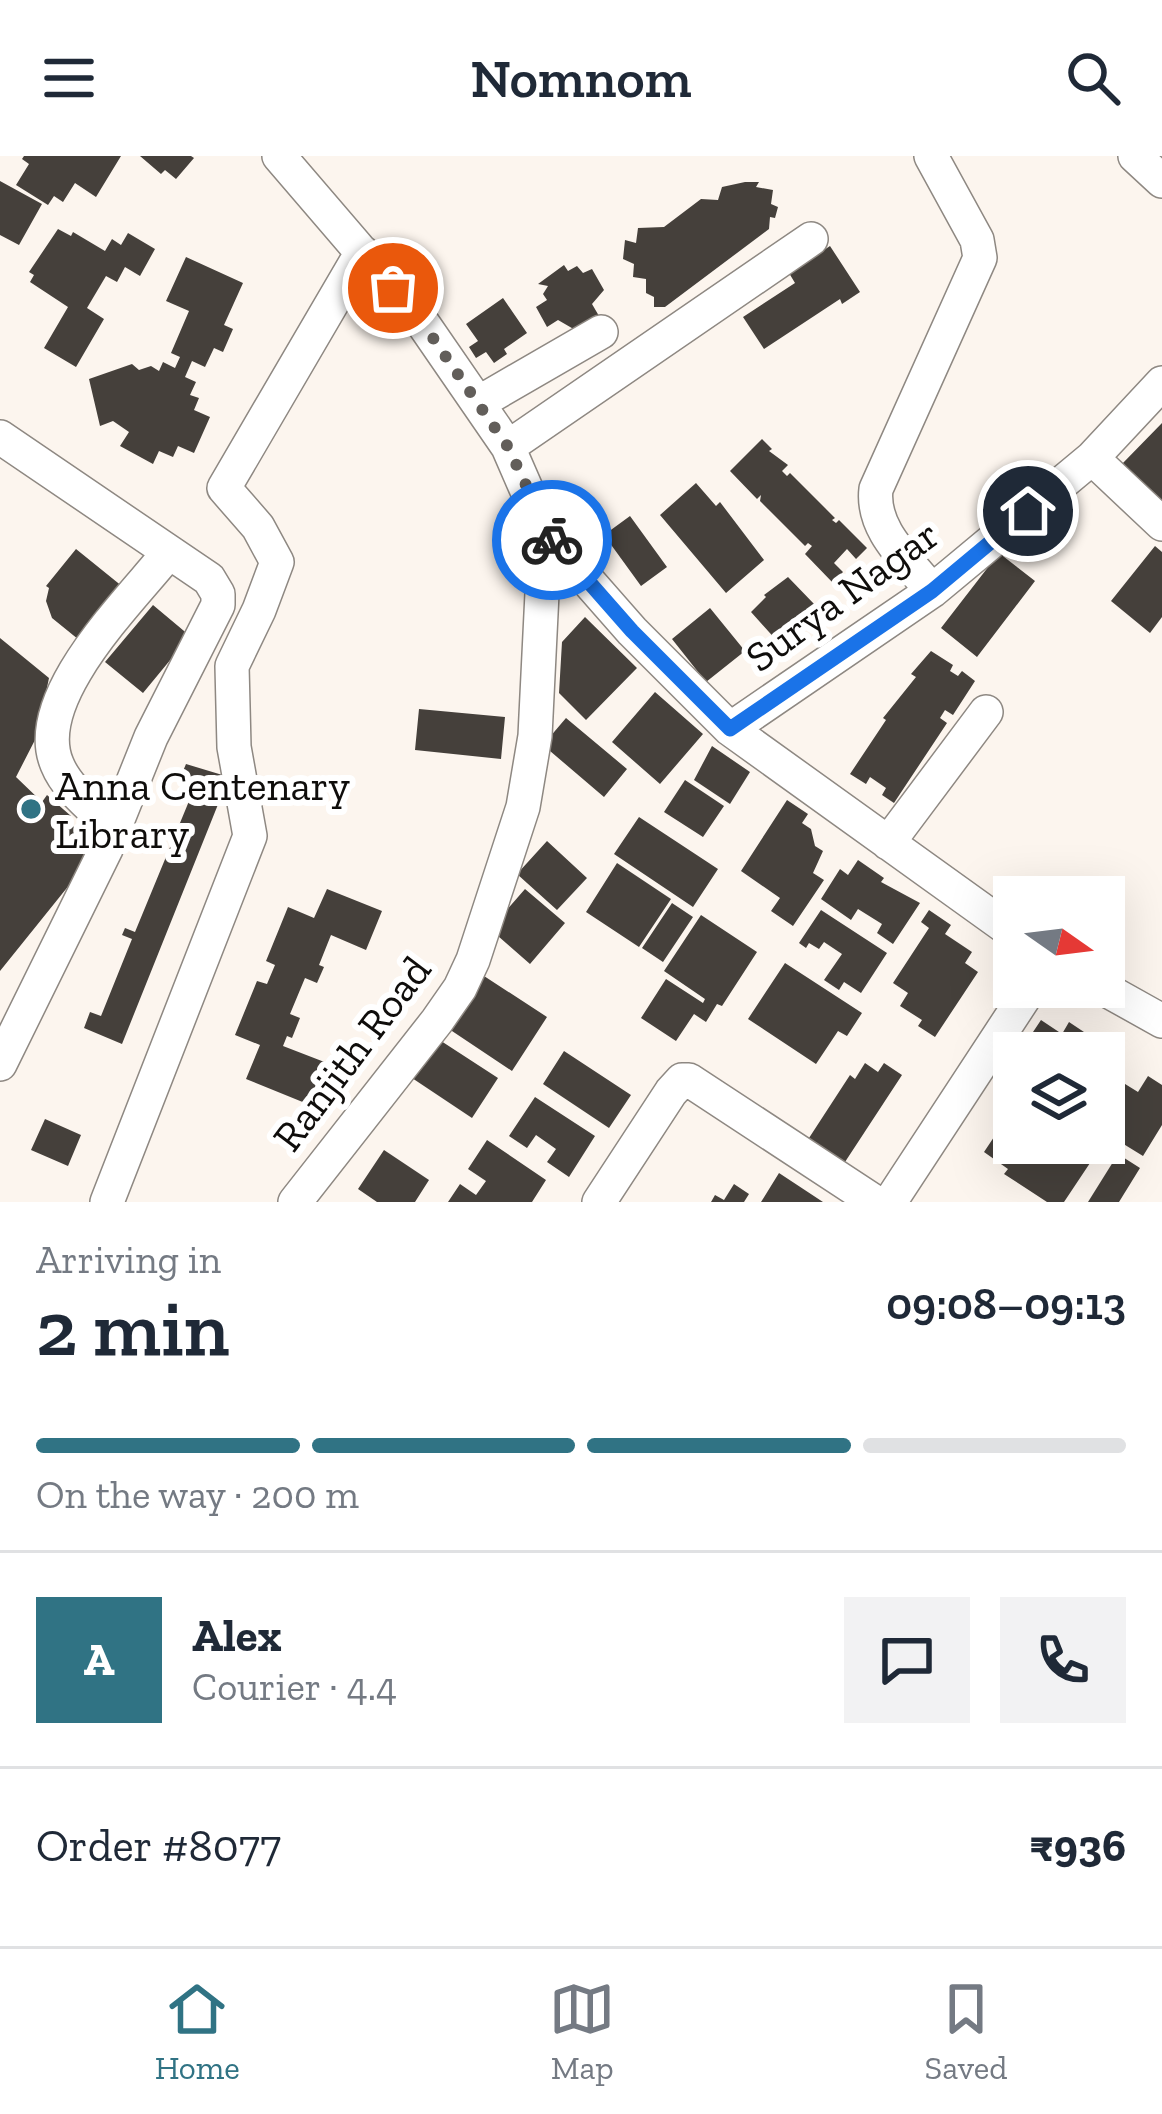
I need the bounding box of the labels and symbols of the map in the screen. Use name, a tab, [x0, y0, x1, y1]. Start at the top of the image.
pin	[342, 237, 444, 339]
pin	[977, 460, 1079, 562]
courier	[492, 480, 612, 600]
street label: Surya Nagar	[736, 508, 949, 682]
place label: Anna Centenary Library	[55, 760, 350, 859]
marker: Anna Centenary Library	[18, 796, 44, 822]
north arrow	[993, 876, 1125, 1008]
street label: Ranjith Road	[261, 946, 441, 1161]

